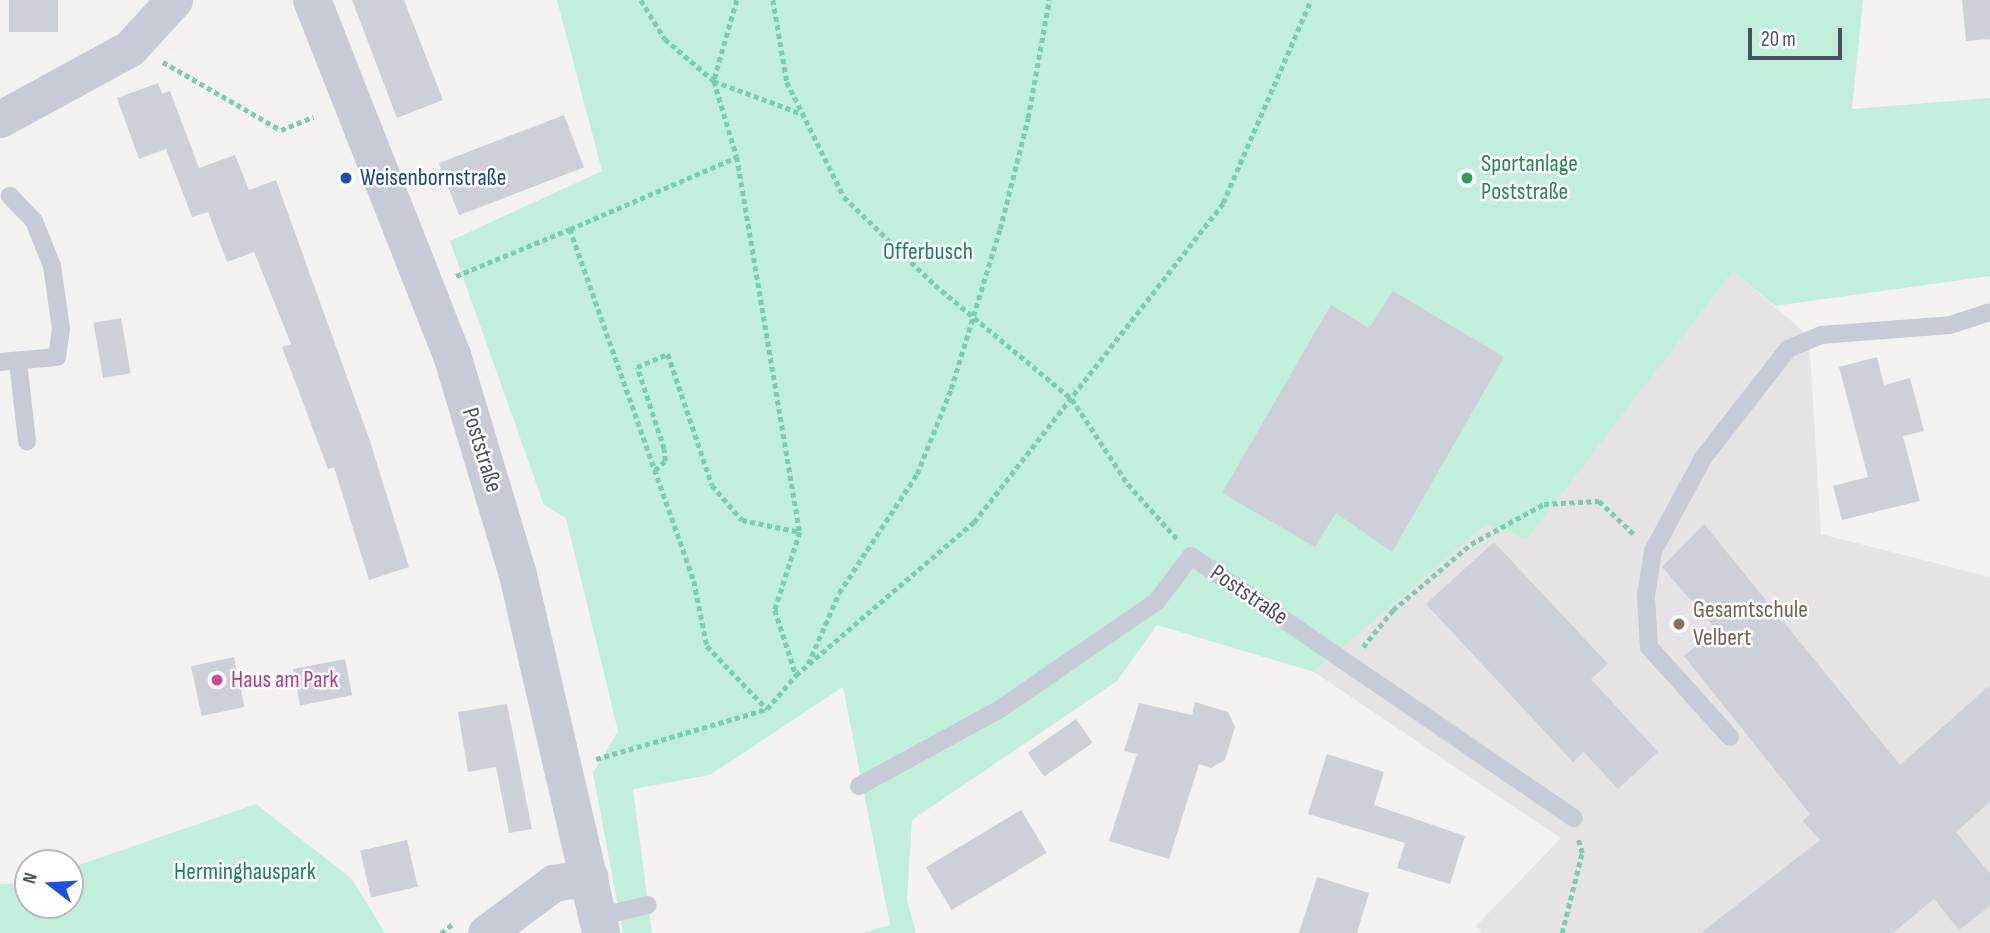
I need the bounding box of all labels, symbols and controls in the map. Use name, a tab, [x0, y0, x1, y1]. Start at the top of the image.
scale bar	[1752, 14, 1846, 58]
text: 20 m	[1761, 27, 1796, 52]
place label: Sportanlage Poststraße	[1481, 150, 1578, 206]
place label: Weisenbornstraße	[360, 164, 506, 192]
marker: Weisenbornstraße	[338, 170, 354, 186]
marker: Sportanlage Poststraße	[1459, 170, 1475, 186]
park label: Offerbusch	[883, 238, 973, 266]
street label: Poststraße	[455, 404, 509, 496]
street label: Poststraße	[1205, 559, 1293, 631]
place label: Gesamtschule Velbert	[1693, 596, 1808, 652]
marker: Gesamtschule Velbert	[1671, 616, 1687, 632]
place label: Haus am Park	[231, 666, 338, 694]
marker: Haus am Park	[209, 672, 225, 688]
north arrow	[14, 849, 84, 919]
park label: Herminghauspark	[174, 858, 316, 886]
text: N	[18, 870, 43, 887]

